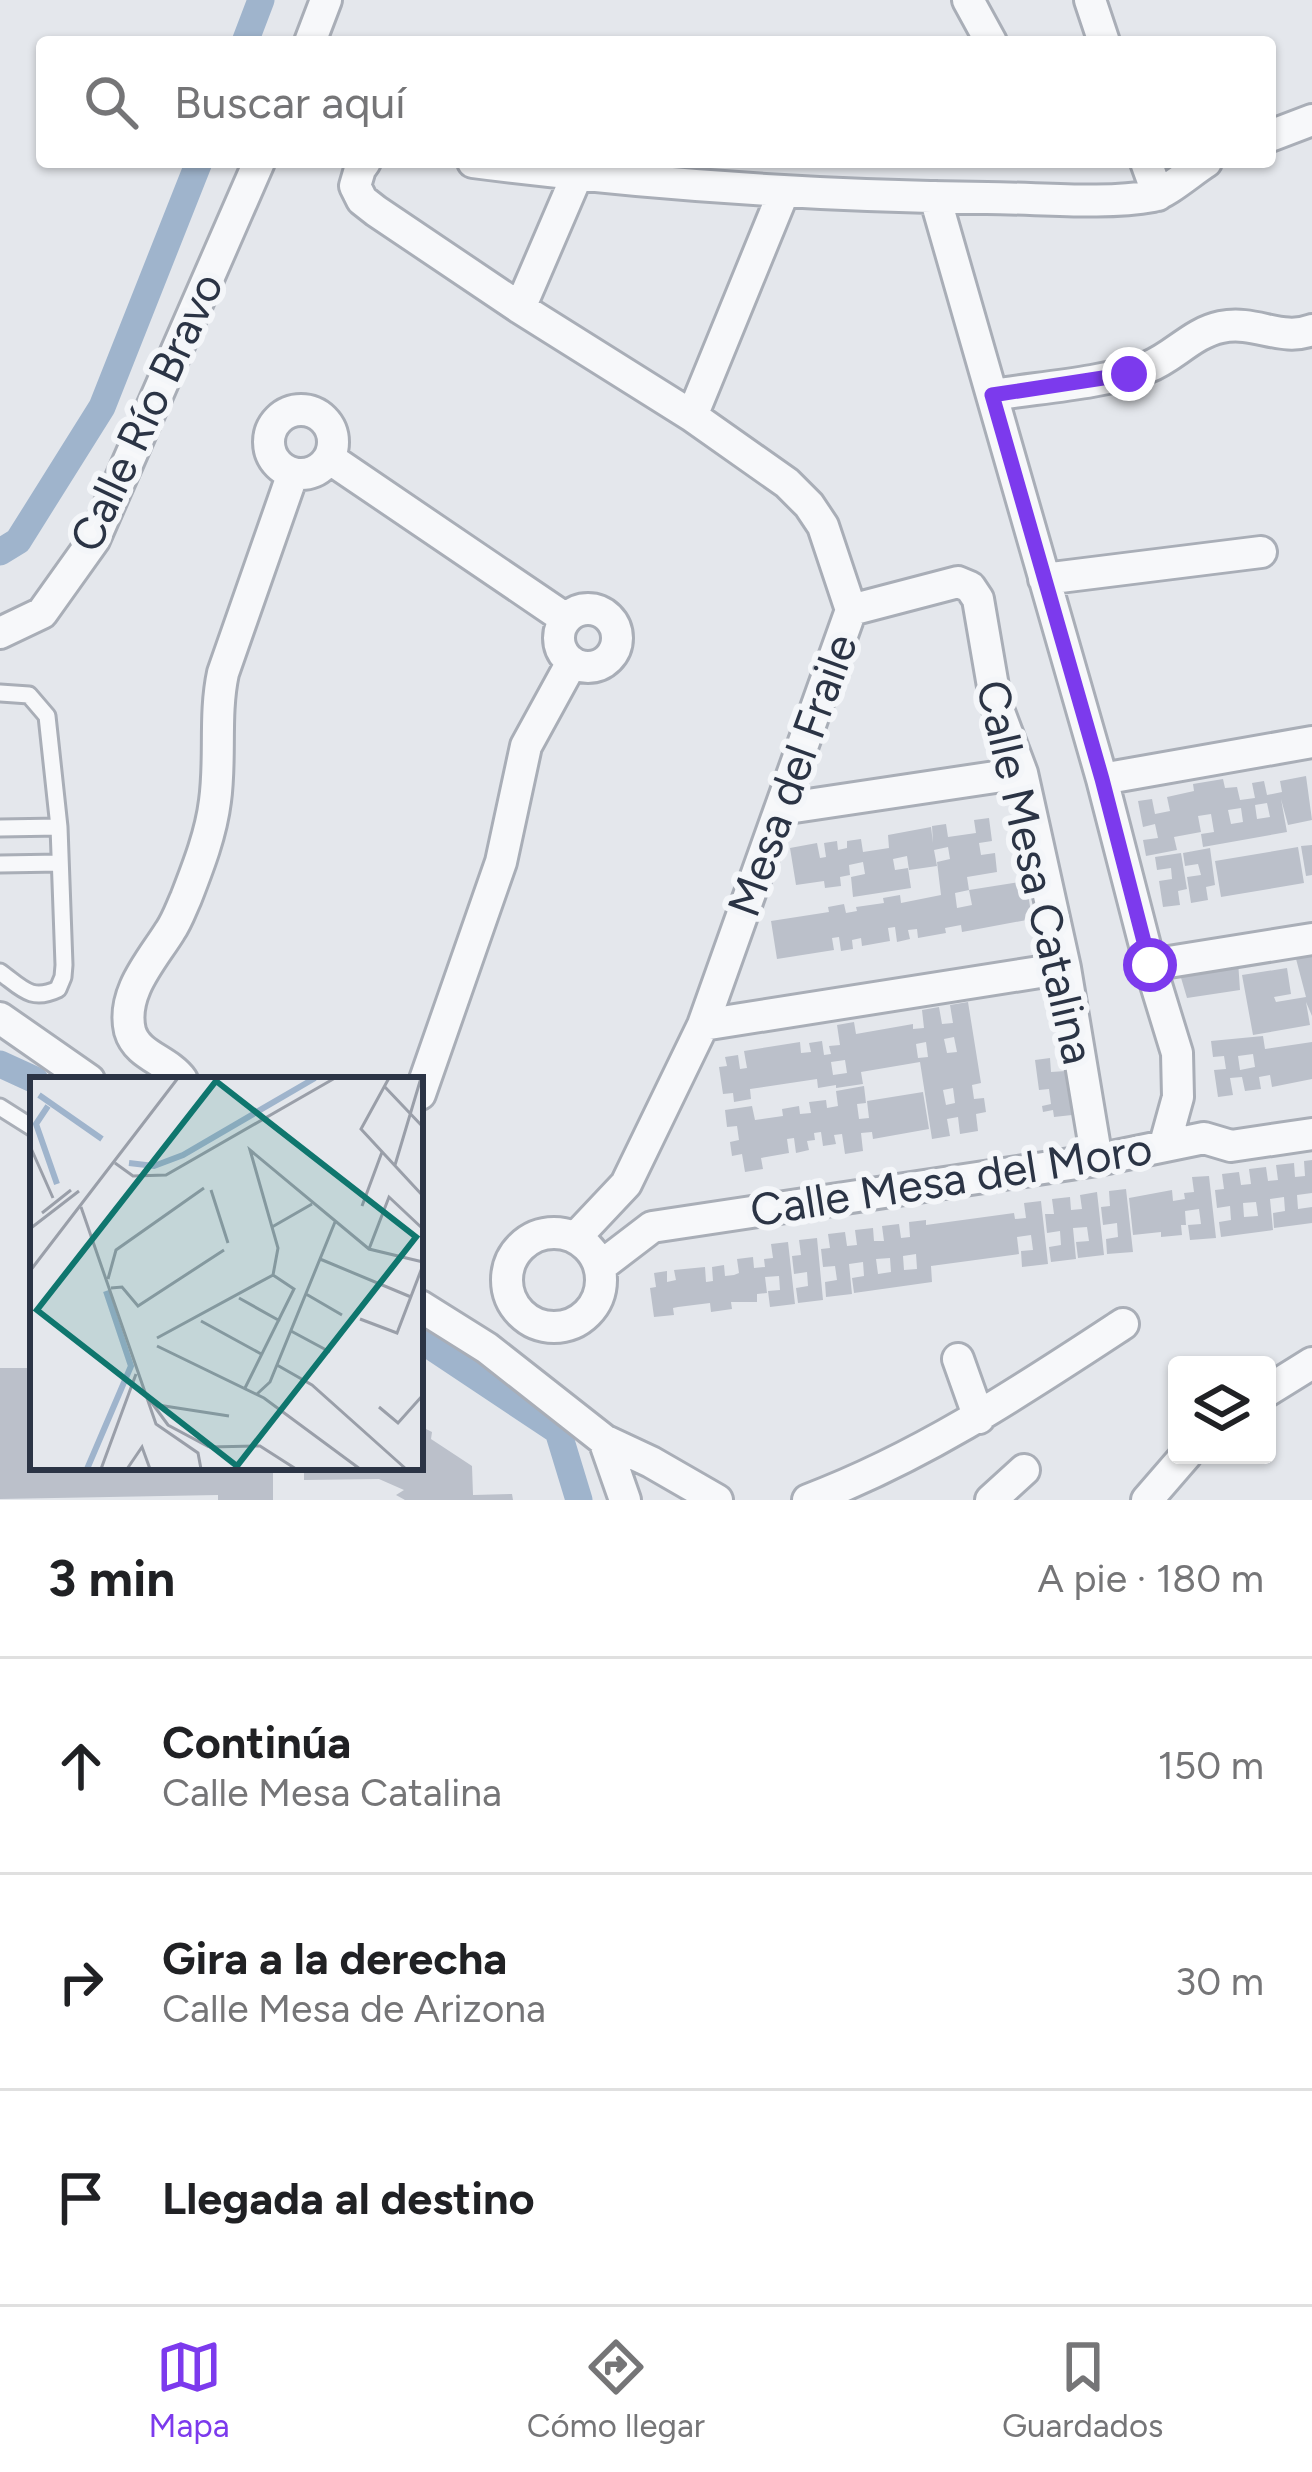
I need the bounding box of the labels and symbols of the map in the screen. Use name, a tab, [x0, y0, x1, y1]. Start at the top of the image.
street label: Calle Río Bravo	[58, 264, 234, 560]
route end	[1102, 347, 1156, 401]
street label: Mesa del Fraile	[716, 626, 868, 924]
street label: Calle Mesa Catalina	[966, 675, 1106, 1069]
route start	[1123, 938, 1177, 992]
inset map	[30, 1077, 423, 1470]
street label: Calle Mesa del Moro	[746, 1121, 1156, 1237]

